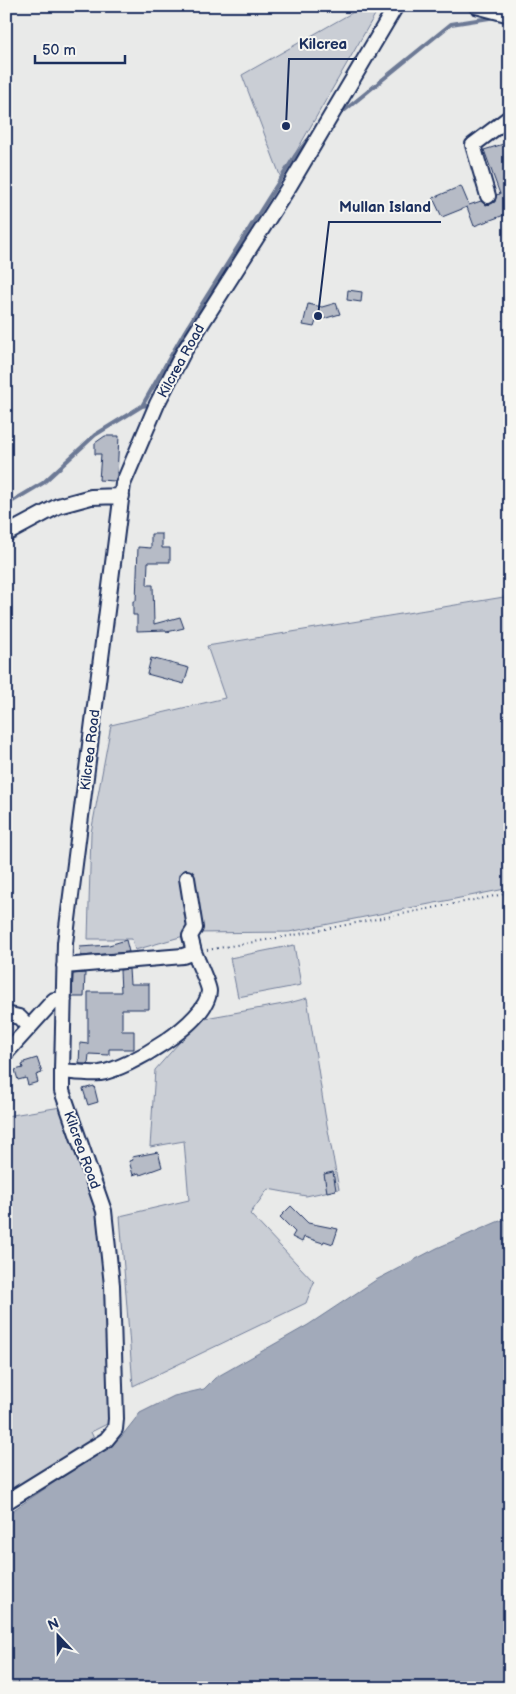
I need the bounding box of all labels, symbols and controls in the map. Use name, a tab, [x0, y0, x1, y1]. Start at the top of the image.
callout: Kilcrea	[289, 29, 357, 59]
scale bar	[35, 32, 125, 64]
text: Kilcrea	[299, 35, 347, 54]
text: 50 m	[42, 41, 76, 60]
callout: Mullan Island	[329, 192, 441, 222]
text: Mullan Island	[339, 198, 431, 217]
street label: Kilcrea Road	[154, 321, 208, 401]
street label: Kilcrea Road	[77, 709, 103, 791]
street label: Kilcrea Road	[60, 1109, 104, 1191]
north arrow	[32, 1612, 82, 1662]
text: N	[45, 1615, 61, 1634]

